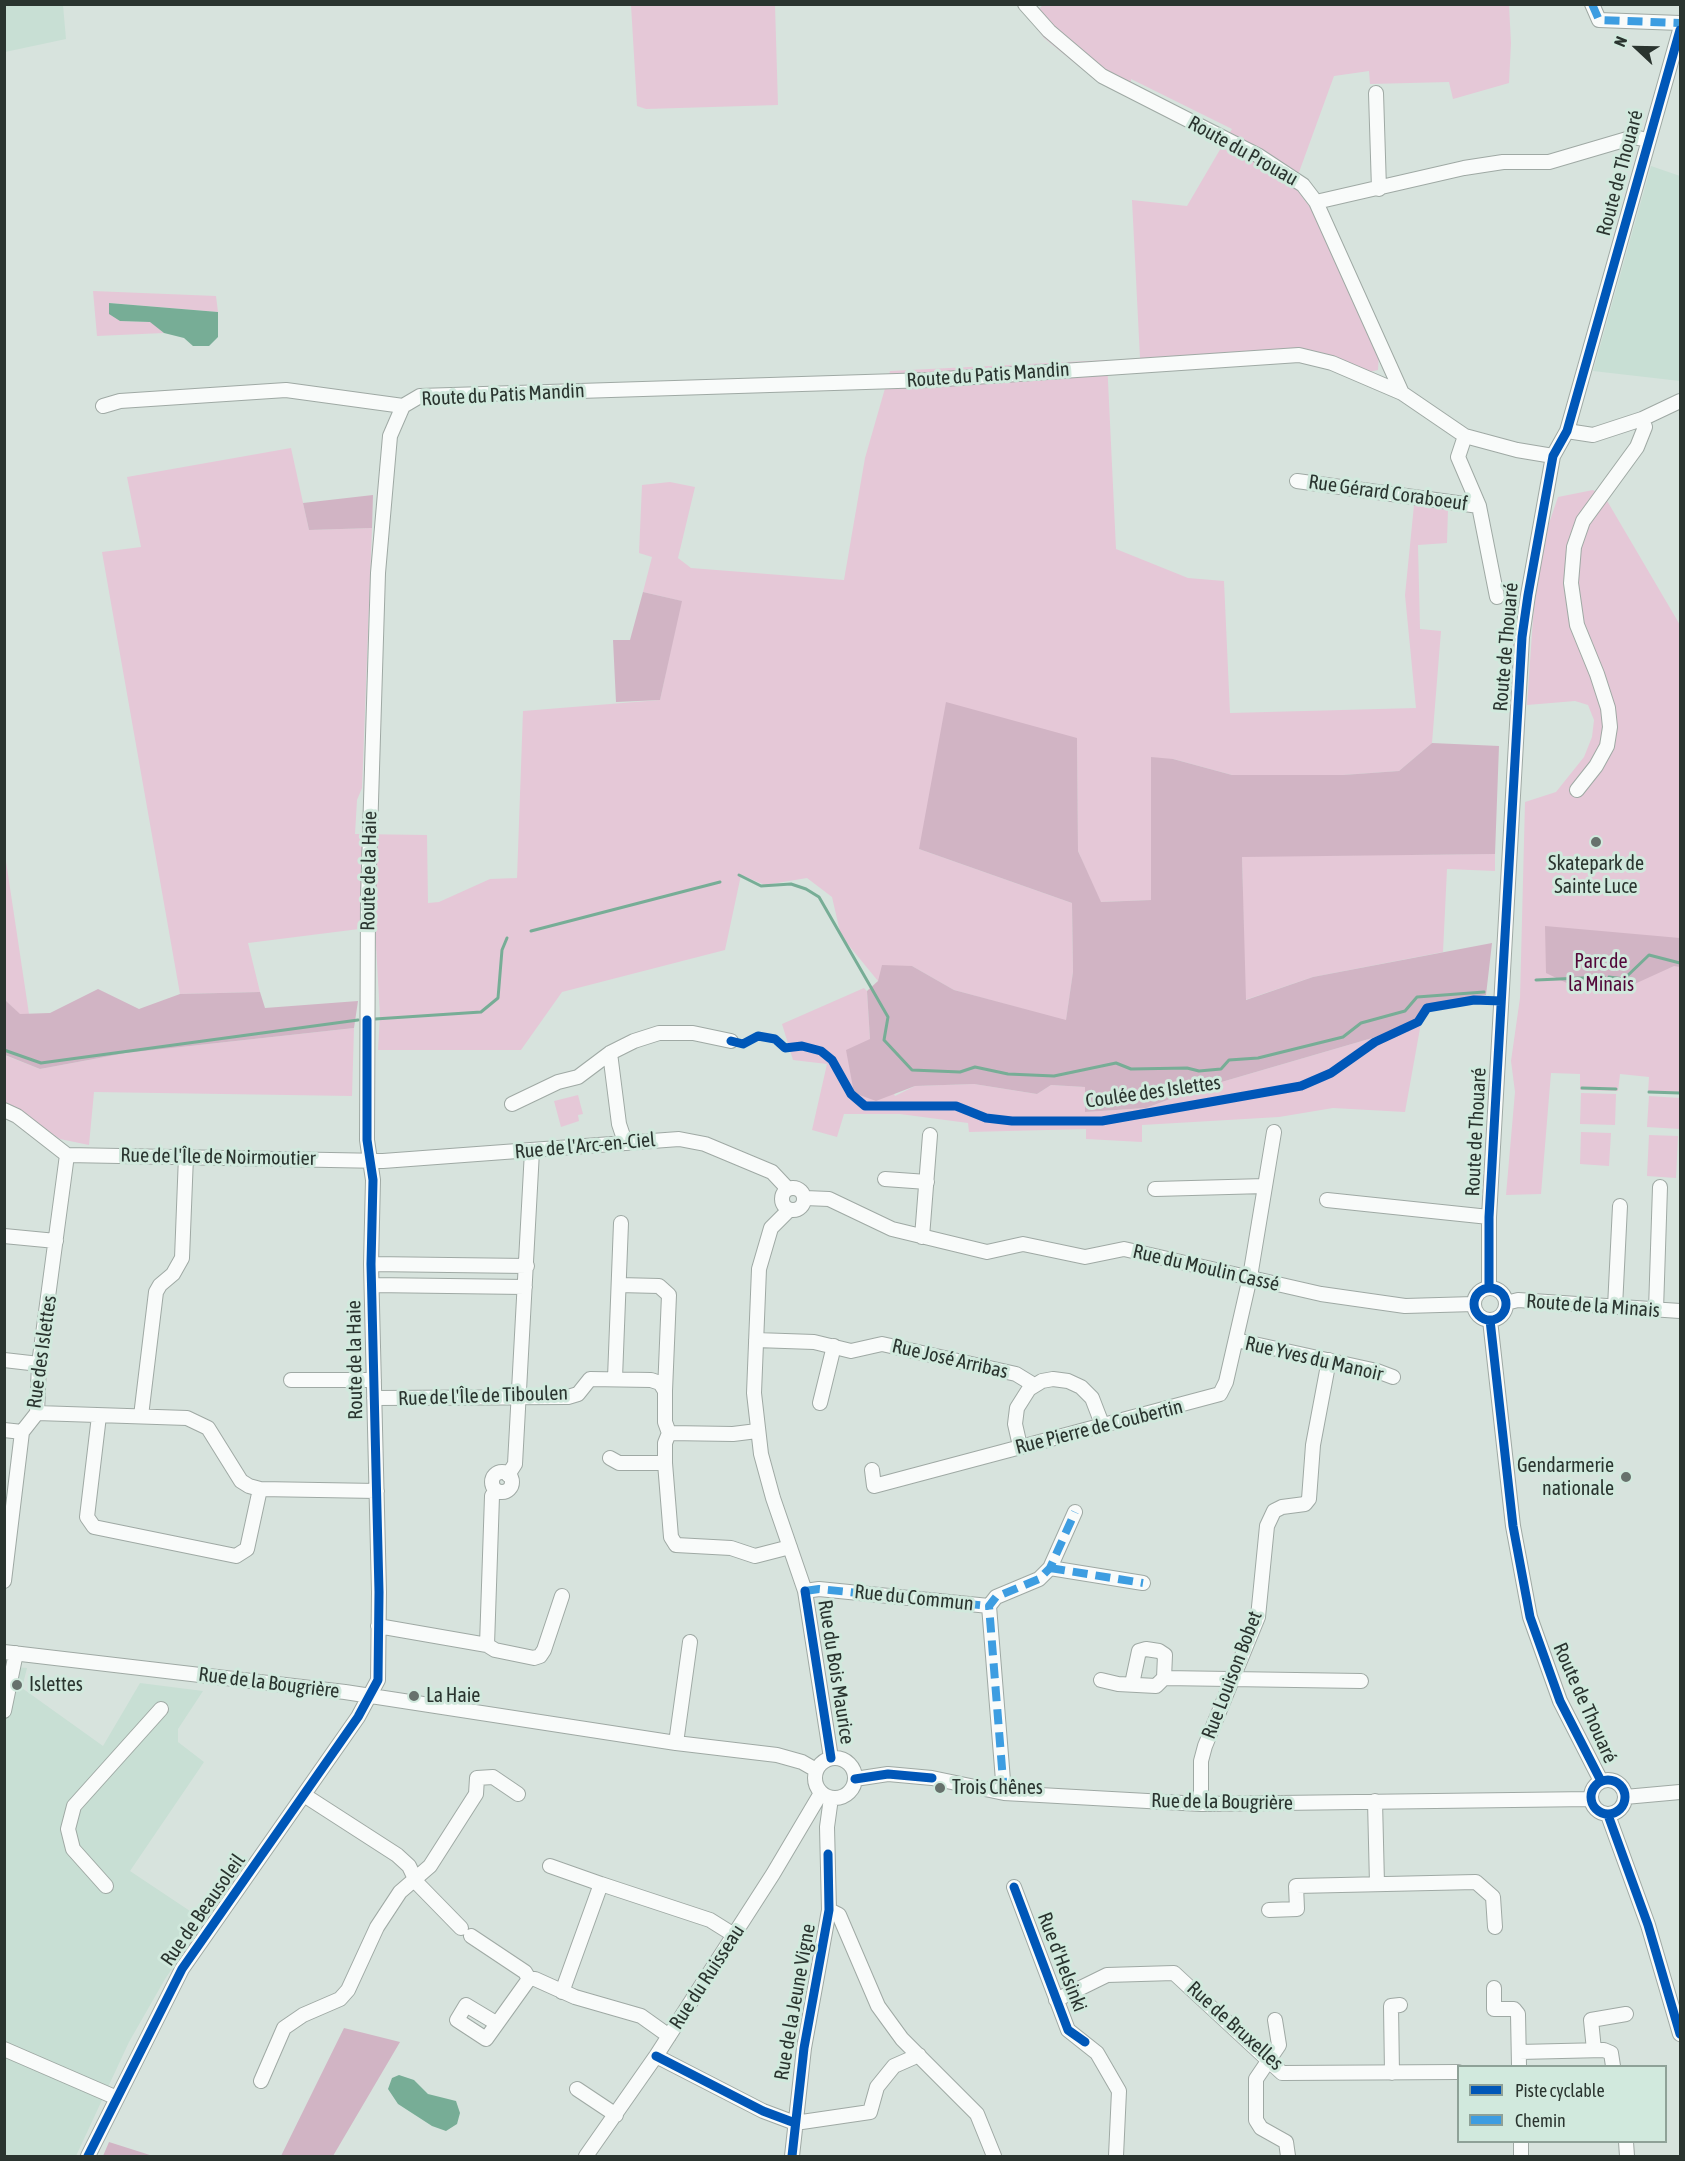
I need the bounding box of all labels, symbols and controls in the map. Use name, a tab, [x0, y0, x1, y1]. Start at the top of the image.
north arrow	[1607, 18, 1667, 78]
text: N	[1610, 34, 1630, 49]
street label: Route de Thouaré	[1592, 108, 1648, 238]
street label: Route du Prouau	[1184, 111, 1302, 191]
street label: Route du Patis Mandin	[906, 357, 1070, 393]
street label: Route du Patis Mandin	[421, 379, 585, 411]
street label: Rue Gérard Coraboeuf	[1307, 470, 1469, 516]
street label: Route de Thouaré	[1488, 582, 1524, 712]
street label: Route de la Haie	[356, 811, 382, 931]
marker: Skatepark de Sainte Luce	[1589, 835, 1603, 849]
place label: Skatepark de Sainte Luce	[1548, 852, 1644, 899]
park label: Parc de la Minais	[1568, 950, 1634, 997]
street label: Route de Thouaré	[1461, 1067, 1491, 1197]
street label: Coulée des Islettes	[1084, 1071, 1222, 1113]
street label: Rue de l'Arc-en-Ciel	[514, 1128, 656, 1164]
street label: Rue de l'Île de Noirmoutier	[120, 1143, 316, 1171]
street label: Rue du Moulin Cassé	[1130, 1239, 1282, 1297]
street label: Route de la Minais	[1525, 1289, 1661, 1323]
street label: Rue des Islettes	[22, 1294, 62, 1410]
street label: Route de la Haie	[342, 1300, 368, 1420]
street label: Rue Yves du Manoir	[1243, 1331, 1385, 1387]
street label: Rue José Arribas	[890, 1334, 1010, 1384]
street label: Rue de l'Île de Tiboulen	[398, 1381, 568, 1411]
street label: Rue Pierre de Coubertin	[1013, 1395, 1185, 1459]
place label: Gendarmerie nationale	[1517, 1454, 1614, 1501]
marker: Gendarmerie nationale	[1619, 1470, 1633, 1484]
street label: Rue du Commun	[853, 1580, 975, 1616]
street label: Rue du Bois Maurice	[813, 1598, 859, 1746]
street label: Rue Louison Bobet	[1197, 1608, 1267, 1742]
street label: Route de Thouaré	[1548, 1639, 1622, 1767]
street label: Rue de la Bougrière	[197, 1662, 341, 1704]
place label: Islettes	[29, 1673, 83, 1697]
marker: Islettes	[10, 1678, 24, 1692]
place label: La Haie	[426, 1684, 480, 1708]
marker: La Haie	[407, 1689, 421, 1703]
place label: Trois Chênes	[952, 1776, 1043, 1800]
marker: Trois Chênes	[933, 1781, 947, 1795]
street label: Rue de la Bougrière	[1151, 1789, 1293, 1815]
street label: Rue de Beausoleil	[156, 1850, 250, 1970]
street label: Rue d'Helsinki	[1032, 1909, 1092, 2015]
street label: Rue du Ruisseau	[664, 1920, 750, 2034]
street label: Rue de la Jeune Vigne	[769, 1922, 821, 2082]
street label: Rue de Bruxelles	[1182, 1976, 1288, 2076]
legend	[1457, 2065, 1667, 2143]
text: Piste cyclable	[1515, 2080, 1605, 2101]
text: Chemin	[1515, 2110, 1566, 2131]

